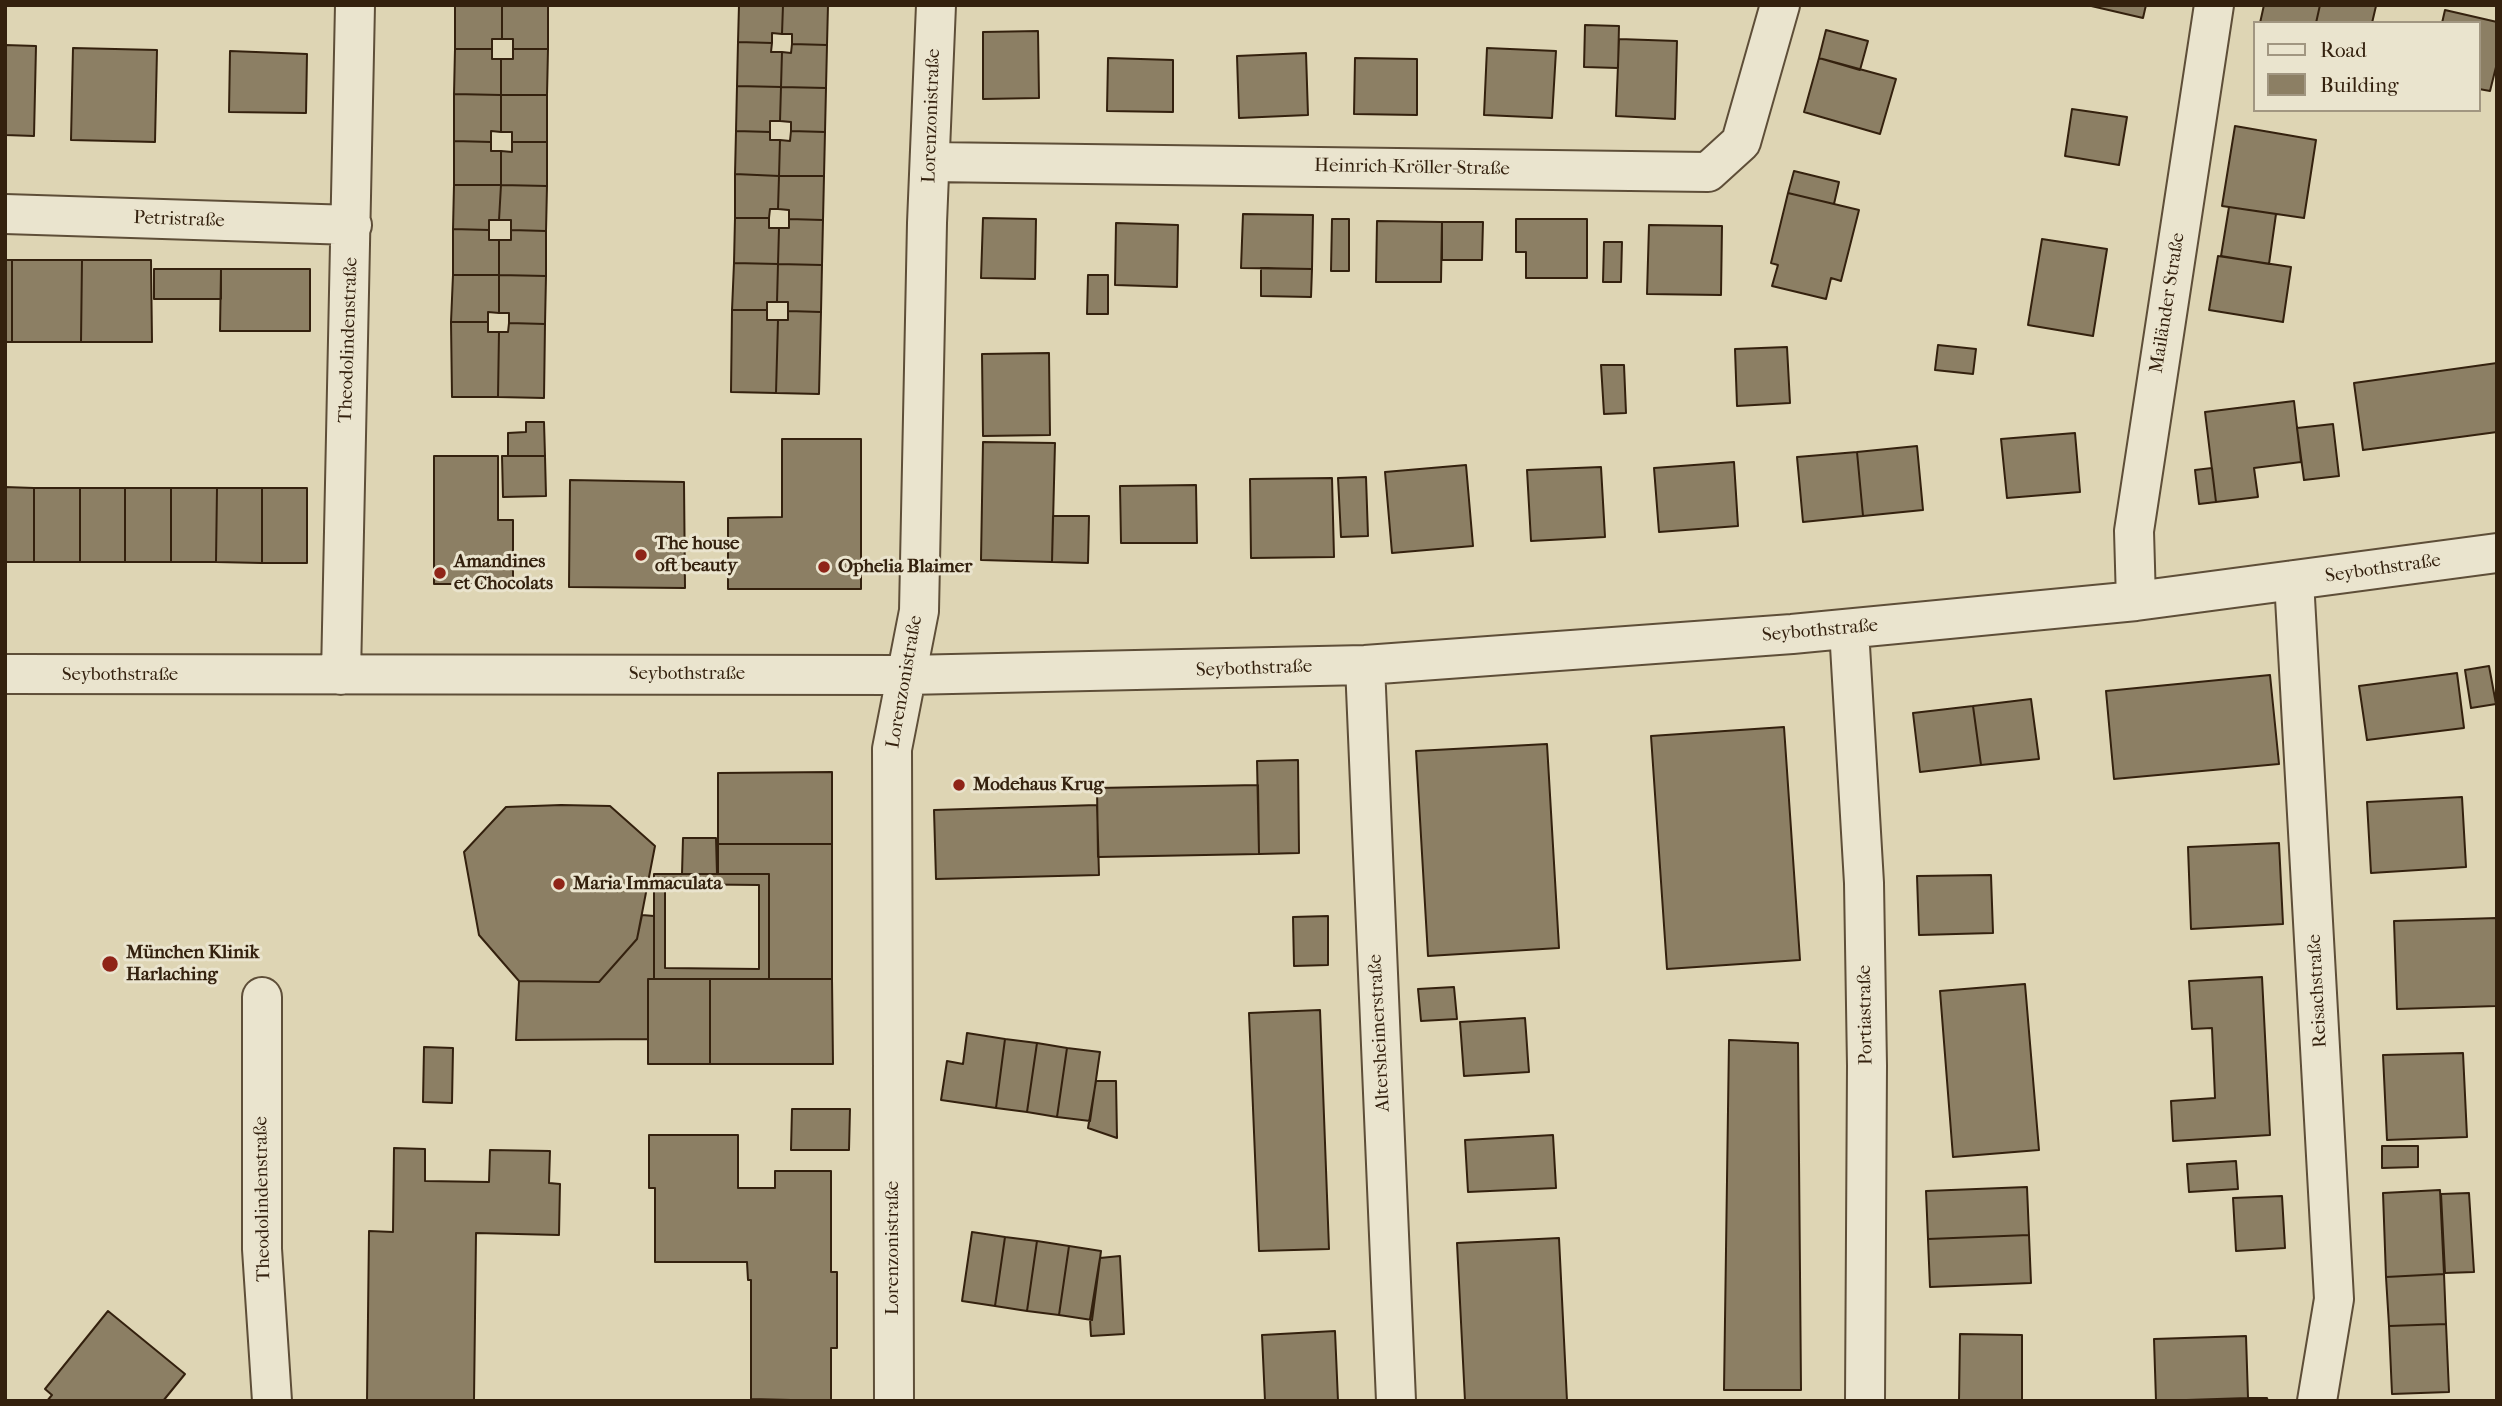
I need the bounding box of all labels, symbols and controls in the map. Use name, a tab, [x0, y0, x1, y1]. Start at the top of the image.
legend	[2254, 21, 2481, 112]
text: Road	[2320, 38, 2367, 62]
street label: Lorenzonistraße	[918, 48, 946, 184]
text: Building	[2320, 73, 2398, 97]
street label: Heinrich-Kröller-Straße	[1314, 155, 1510, 181]
street label: Petristraße	[133, 207, 225, 233]
street label: Mailänder Straße	[2146, 231, 2190, 375]
street label: Theodolindenstraße	[335, 257, 363, 423]
place label: The house oft beauty	[655, 533, 739, 577]
marker: The house oft beauty	[633, 547, 649, 563]
street label: Seybothstraße	[2324, 550, 2442, 588]
place label: Amandines et Chocolats	[454, 551, 553, 595]
place label: Ophelia Blaimer	[838, 556, 972, 578]
marker: Ophelia Blaimer	[816, 559, 832, 575]
marker: Amandines et Chocolats	[432, 565, 448, 581]
street label: Lorenzonistraße	[882, 614, 928, 750]
street label: Seybothstraße	[1761, 615, 1879, 647]
street label: Seybothstraße	[1195, 656, 1313, 682]
street label: Seybothstraße	[629, 663, 745, 685]
street label: Seybothstraße	[62, 664, 178, 686]
place label: Modehaus Krug	[973, 774, 1104, 796]
marker: Modehaus Krug	[951, 777, 967, 793]
place label: Maria Immaculata	[573, 873, 722, 895]
marker: Maria Immaculata	[551, 876, 567, 892]
street label: Reisachstraße	[2304, 934, 2332, 1048]
place label: München Klinik Harlaching	[126, 942, 259, 986]
marker: München Klinik Harlaching	[100, 954, 120, 974]
street label: Altersheimerstraße	[1364, 954, 1396, 1112]
street label: Portiastraße	[1854, 965, 1878, 1065]
street label: Theodolindenstraße	[250, 1116, 276, 1282]
street label: Lorenzonistraße	[882, 1181, 904, 1315]

